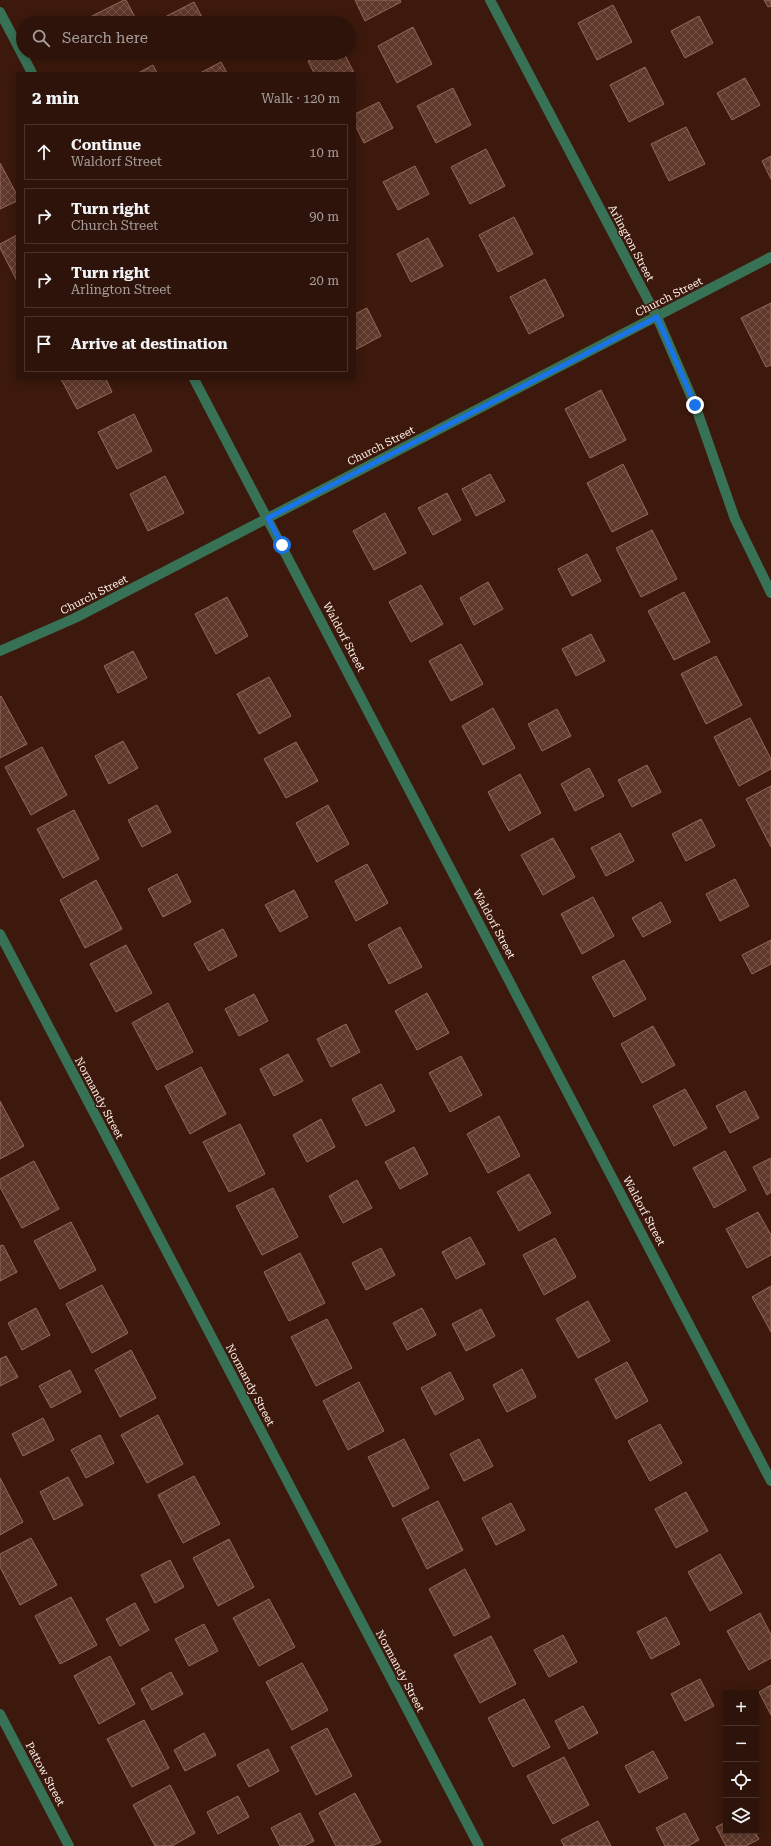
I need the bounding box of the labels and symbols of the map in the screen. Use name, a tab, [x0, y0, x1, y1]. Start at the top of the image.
street label: Arlington Street	[605, 203, 657, 283]
street label: Church Street	[633, 274, 705, 320]
route end	[686, 396, 704, 414]
street label: Church Street	[345, 423, 417, 469]
route start	[273, 536, 291, 554]
street label: Church Street	[58, 572, 130, 618]
street label: Waldorf Street	[320, 600, 368, 674]
street label: Waldorf Street	[470, 887, 518, 961]
street label: Normandy Street	[72, 1055, 126, 1141]
street label: Waldorf Street	[620, 1174, 668, 1248]
street label: Normandy Street	[223, 1342, 277, 1428]
street label: Normandy Street	[373, 1628, 427, 1714]
street label: Pattow Street	[23, 1740, 67, 1808]

